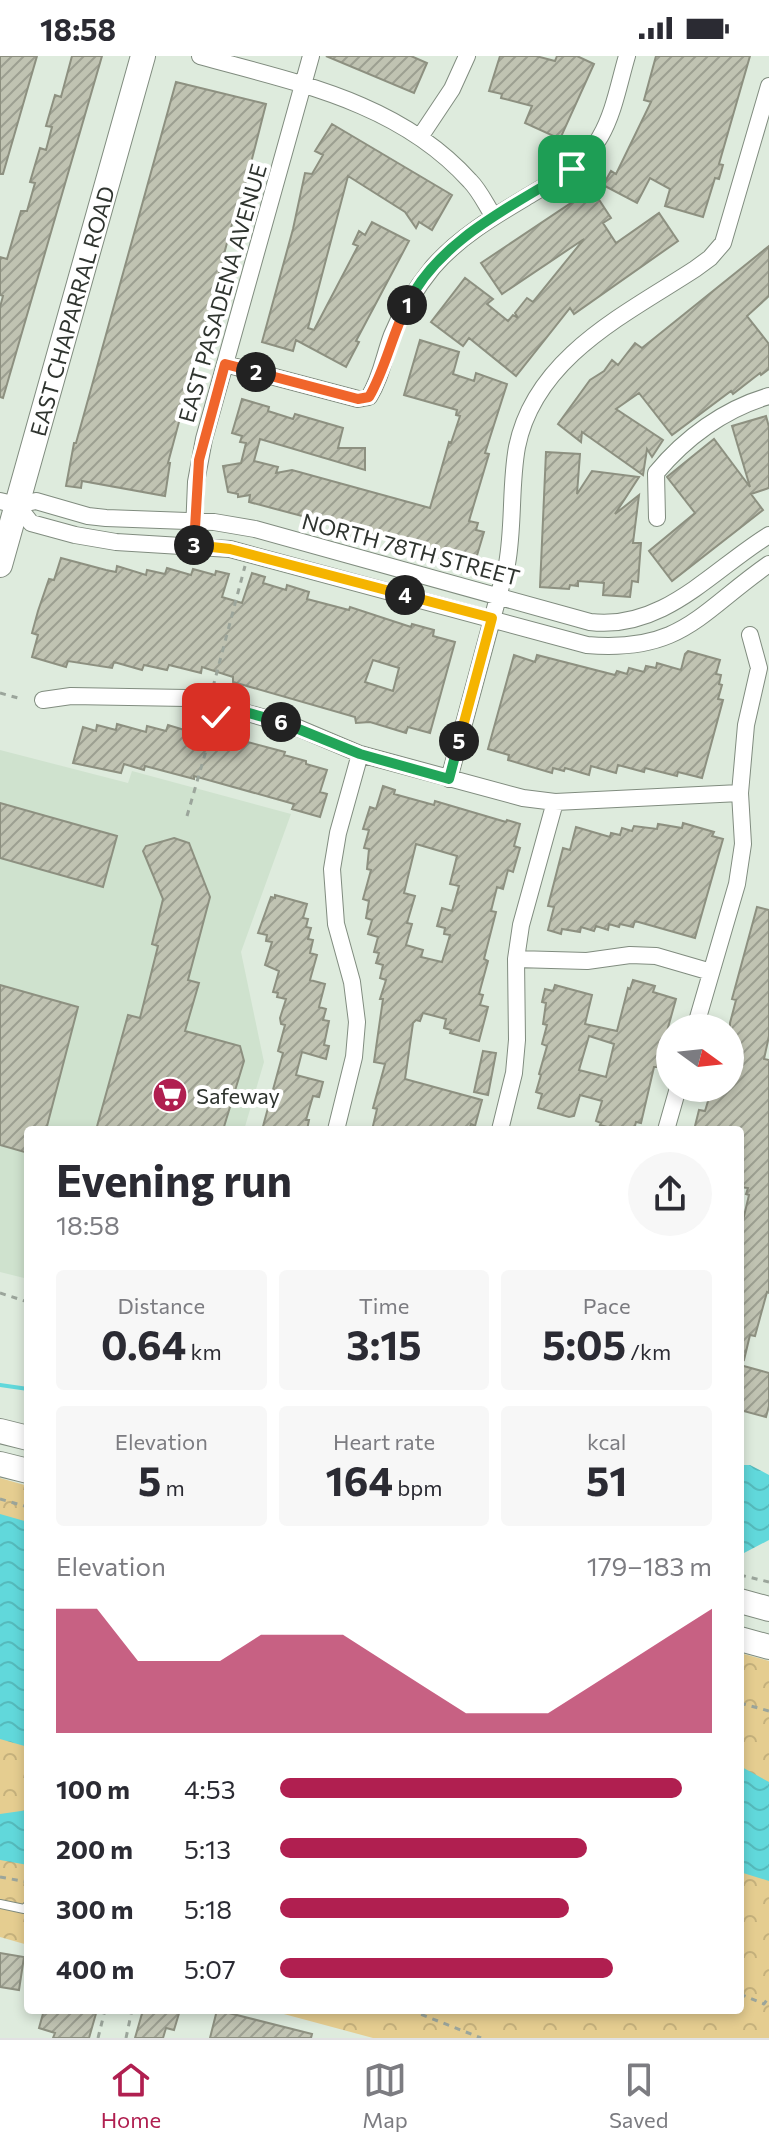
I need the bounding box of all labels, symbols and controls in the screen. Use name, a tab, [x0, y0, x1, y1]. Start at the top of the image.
text: 18:58	[40, 10, 116, 47]
pin	[538, 135, 606, 203]
icon: arrive	[550, 147, 594, 191]
street label: EAST PASADENA AVENUE	[172, 161, 272, 425]
street label: EAST CHAPARRAL ROAD	[23, 183, 119, 439]
pin: 1	[387, 285, 427, 325]
text: 1	[402, 291, 412, 318]
pin: 2	[236, 352, 276, 392]
text: 2	[250, 358, 262, 385]
street label: NORTH 78TH STREET	[299, 507, 523, 591]
pin: 3	[174, 525, 214, 565]
text: 3	[188, 531, 200, 558]
pin: 4	[385, 575, 425, 615]
text: 4	[398, 581, 412, 608]
pin	[182, 683, 250, 751]
icon: check	[194, 695, 238, 739]
pin: 6	[261, 702, 301, 742]
text: 6	[274, 708, 288, 735]
pin: 5	[439, 721, 479, 761]
text: 5	[453, 727, 465, 754]
north arrow	[656, 1014, 744, 1102]
map controls	[656, 1014, 744, 1102]
supermarket icon: Safeway	[151, 1076, 189, 1114]
place label: Safeway	[196, 1082, 280, 1109]
text: Evening run	[56, 1152, 292, 1206]
button: share	[628, 1152, 712, 1236]
text: 18:58	[56, 1209, 120, 1240]
text: Distance	[118, 1292, 205, 1319]
text: Time	[359, 1292, 409, 1319]
text: Pace	[583, 1292, 631, 1319]
text: 0.64	[101, 1319, 186, 1368]
text: 3:15	[346, 1319, 422, 1368]
text: 5:05	[542, 1319, 626, 1368]
text: km	[186, 1338, 222, 1365]
text: /km	[626, 1338, 671, 1365]
text: Elevation	[115, 1428, 208, 1455]
text: Heart rate	[333, 1428, 435, 1455]
text: kcal	[587, 1428, 626, 1455]
text: 5	[138, 1455, 161, 1504]
text: 164	[326, 1455, 393, 1504]
text: 51	[586, 1455, 627, 1504]
text: m	[161, 1474, 185, 1501]
text: bpm	[393, 1474, 442, 1501]
text: Elevation	[56, 1550, 166, 1581]
text: 179–183 m	[587, 1550, 712, 1581]
text: 100 m	[56, 1773, 130, 1804]
text: 4:53	[184, 1773, 236, 1804]
text: 200 m	[56, 1833, 133, 1864]
text: 5:13	[184, 1833, 231, 1864]
text: 300 m	[56, 1893, 133, 1924]
text: 5:18	[184, 1893, 232, 1924]
text: 400 m	[56, 1953, 134, 1984]
text: 5:07	[184, 1953, 236, 1984]
tab: Home	[101, 2058, 161, 2133]
tab: Map	[362, 2058, 408, 2133]
tab: Saved	[609, 2058, 668, 2133]

